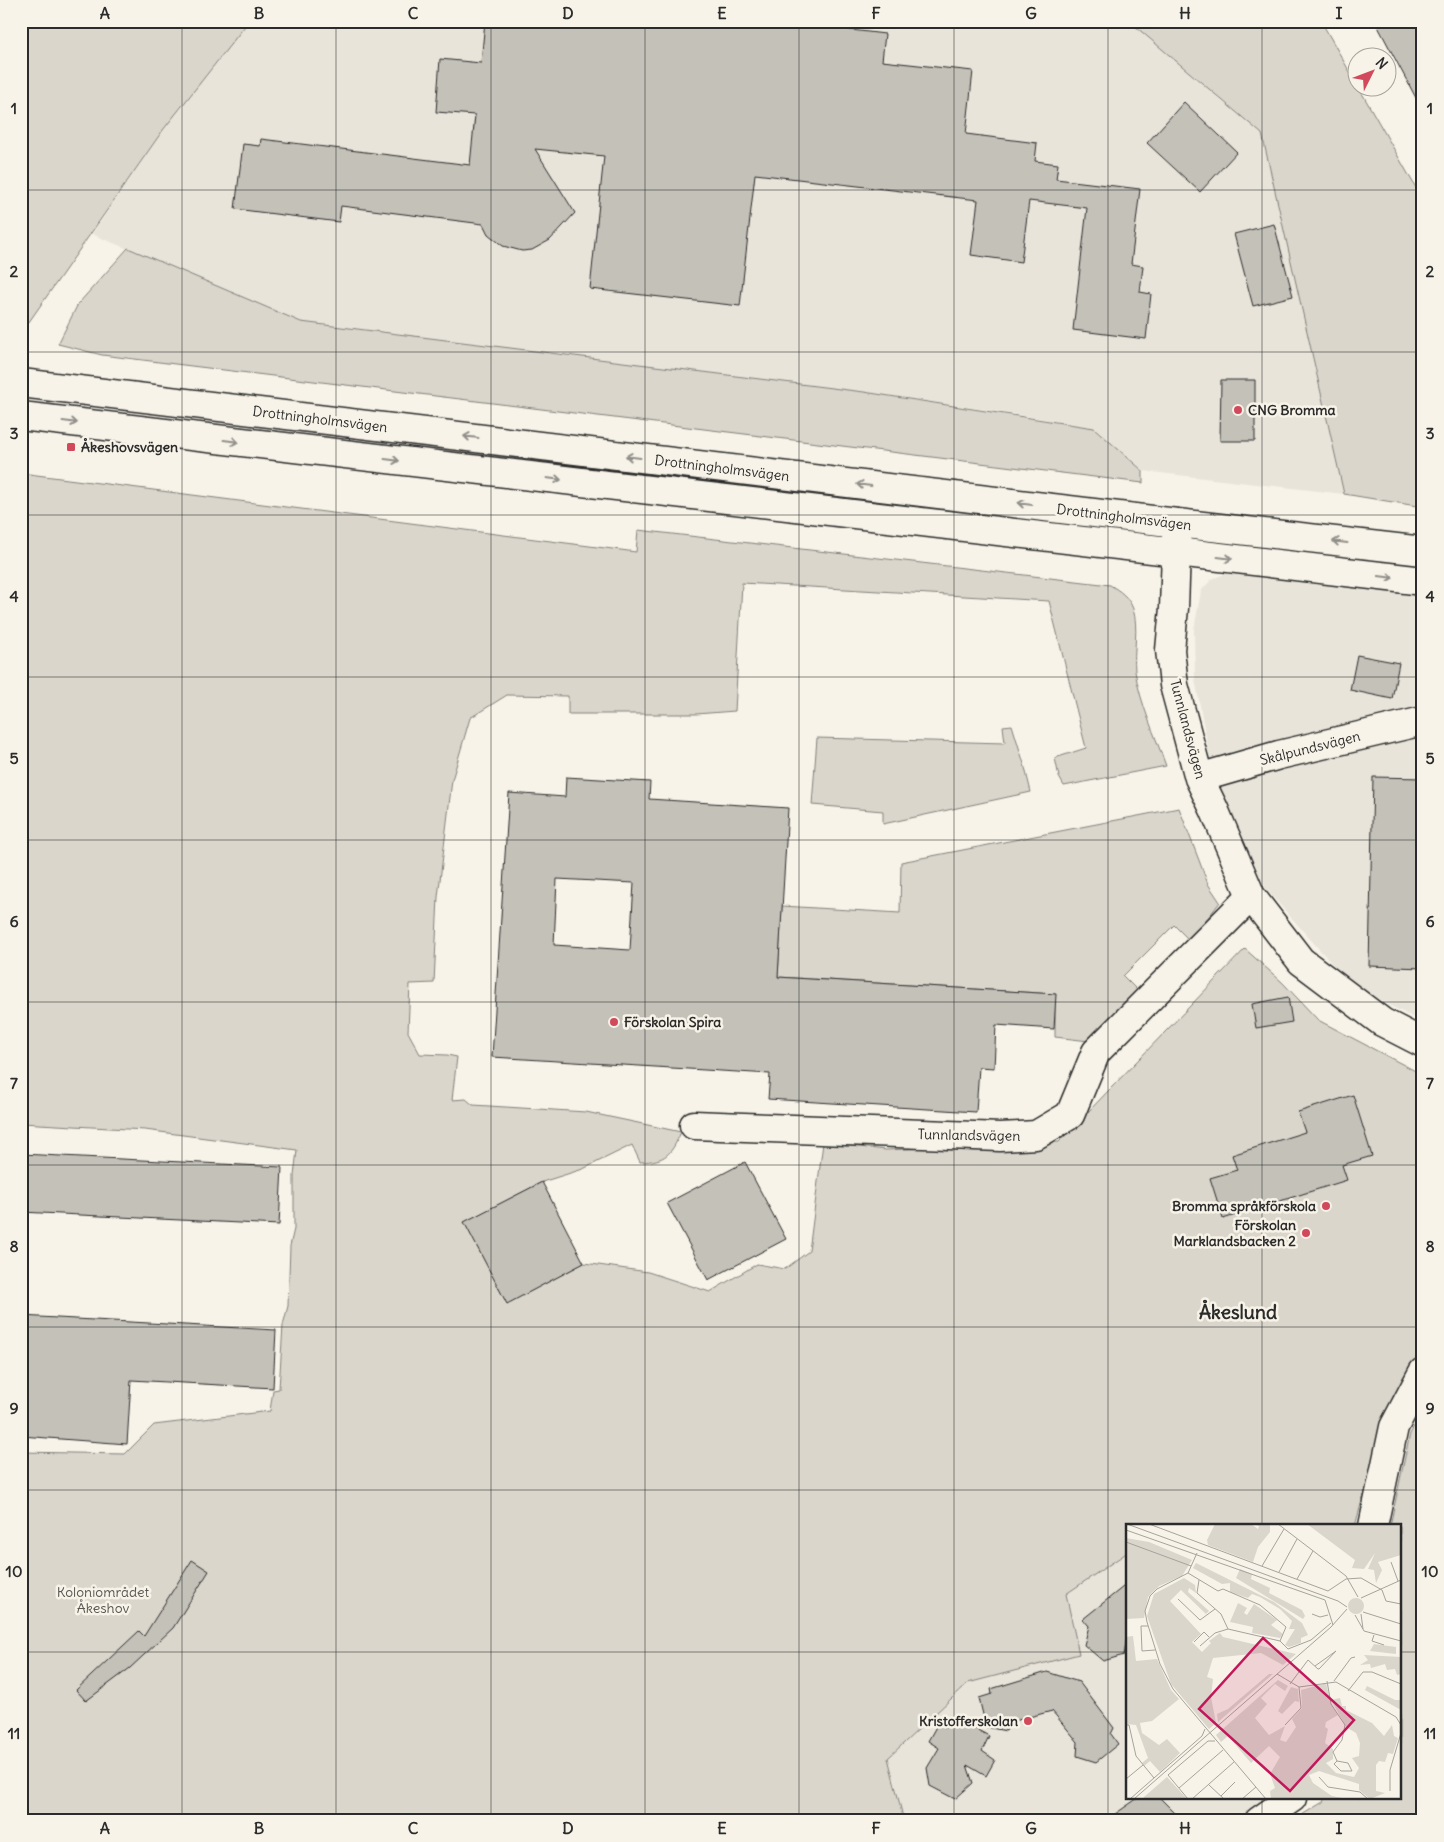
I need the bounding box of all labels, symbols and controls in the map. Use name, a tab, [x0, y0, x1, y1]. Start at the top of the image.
text: A	[100, 3, 110, 23]
text: B	[254, 3, 265, 23]
text: C	[408, 3, 419, 23]
text: D	[562, 3, 574, 23]
text: E	[717, 3, 727, 23]
text: F	[871, 3, 881, 23]
text: G	[1025, 3, 1037, 23]
text: H	[1179, 3, 1191, 23]
text: I	[1336, 3, 1343, 23]
north arrow	[1346, 48, 1396, 98]
text: N	[1372, 54, 1392, 73]
text: 1	[11, 98, 17, 118]
text: 1	[1427, 98, 1433, 118]
text: 2	[10, 261, 19, 281]
text: 2	[1426, 261, 1435, 281]
place label: CNG Bromma	[1248, 401, 1336, 419]
street label: Drottningholmsvägen	[252, 402, 388, 436]
marker: CNG Bromma	[1232, 404, 1244, 416]
one-way arrow	[61, 417, 77, 427]
text: 3	[9, 423, 19, 443]
text: 3	[1425, 423, 1435, 443]
one-way arrow	[464, 432, 480, 442]
one-way arrow	[223, 436, 239, 446]
place label: Åkeshovsvägen	[81, 437, 178, 456]
marker: Åkeshovsvägen	[65, 441, 77, 453]
street label: Drottningholmsvägen	[654, 451, 790, 485]
one-way arrow	[625, 452, 641, 462]
one-way arrow	[384, 455, 400, 465]
one-way arrow	[545, 474, 561, 484]
one-way arrow	[856, 480, 872, 490]
one-way arrow	[1017, 499, 1033, 509]
street label: Drottningholmsvägen	[1056, 500, 1192, 534]
one-way arrow	[1332, 537, 1348, 547]
one-way arrow	[1216, 553, 1232, 563]
one-way arrow	[1378, 572, 1394, 582]
text: 4	[9, 586, 19, 606]
text: 4	[1425, 586, 1435, 606]
street label: Tunnlandsvägen	[1166, 677, 1210, 781]
street label: Skålpundsvägen	[1258, 727, 1362, 769]
text: 5	[9, 748, 19, 768]
text: 5	[1425, 748, 1435, 768]
text: 6	[9, 911, 19, 931]
text: 6	[1425, 911, 1435, 931]
place label: Förskolan Spira	[624, 1013, 721, 1031]
marker: Förskolan Spira	[608, 1016, 620, 1028]
text: 7	[10, 1073, 18, 1093]
text: 7	[1426, 1073, 1434, 1093]
street label: Tunnlandsvägen	[917, 1125, 1021, 1145]
place label: Bromma språkförskola	[1172, 1197, 1316, 1215]
marker: Bromma språkförskola	[1320, 1200, 1332, 1212]
place label: Förskolan Marklandsbacken 2	[1174, 1216, 1296, 1250]
marker: Förskolan Marklandsbacken 2	[1300, 1227, 1312, 1239]
text: 8	[9, 1236, 19, 1256]
text: 8	[1425, 1236, 1435, 1256]
district label: Åkeslund	[1199, 1299, 1277, 1324]
text: 9	[9, 1398, 19, 1418]
text: 9	[1425, 1398, 1435, 1418]
inset map	[1126, 1524, 1402, 1800]
text: 10	[6, 1561, 22, 1581]
text: 10	[1422, 1561, 1438, 1581]
park label: Koloniområdet Åkeshov	[57, 1583, 150, 1617]
place label: Kristofferskolan	[919, 1712, 1018, 1730]
marker: Kristofferskolan	[1022, 1715, 1034, 1727]
text: 11	[8, 1723, 20, 1743]
text: 11	[1424, 1723, 1436, 1743]
text: A	[100, 1818, 110, 1838]
text: B	[254, 1818, 265, 1838]
text: C	[408, 1818, 419, 1838]
text: D	[562, 1818, 574, 1838]
text: E	[717, 1818, 727, 1838]
text: F	[871, 1818, 881, 1838]
text: G	[1025, 1818, 1037, 1838]
text: H	[1179, 1818, 1191, 1838]
text: I	[1336, 1818, 1343, 1838]

